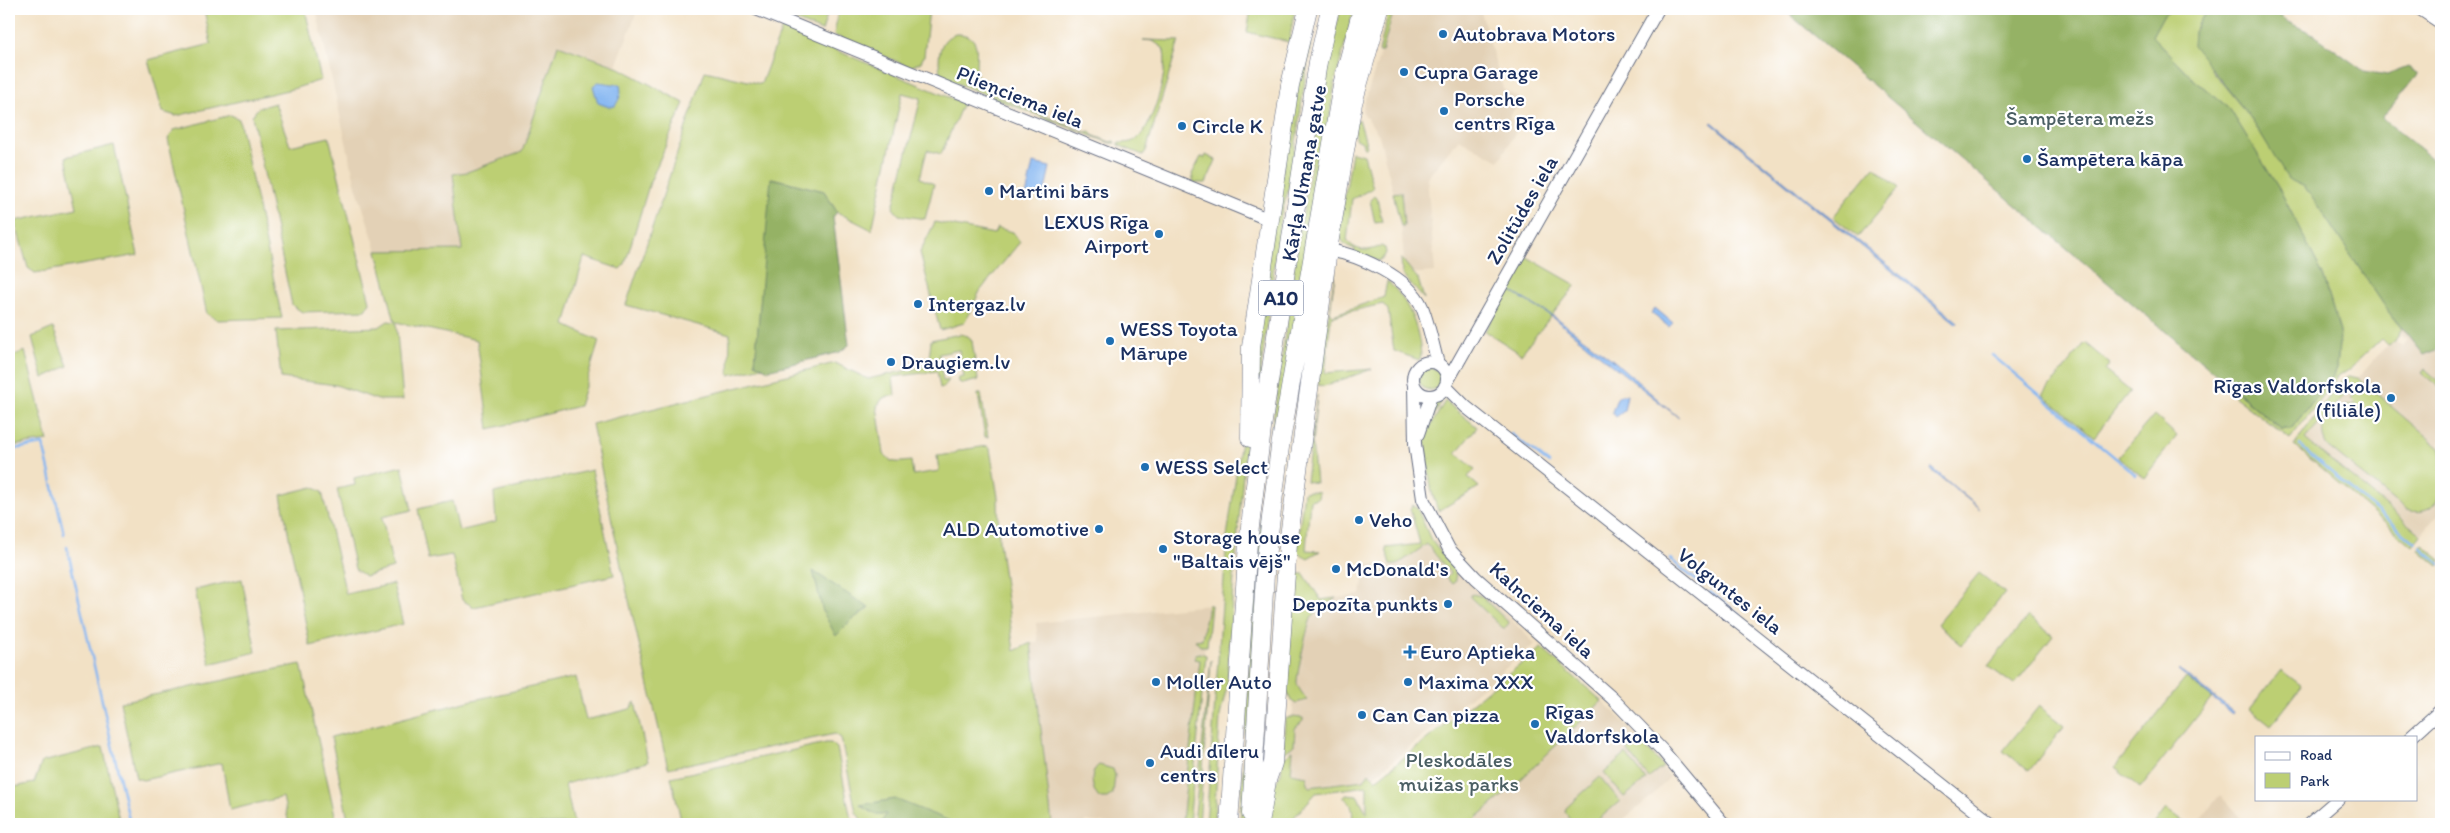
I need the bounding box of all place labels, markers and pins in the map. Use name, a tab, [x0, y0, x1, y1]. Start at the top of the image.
place label: Autobrava Motors	[1453, 21, 1615, 46]
marker: Autobrava Motors	[1437, 28, 1449, 40]
place label: Cupra Garage	[1414, 59, 1538, 84]
marker: Cupra Garage	[1398, 66, 1410, 78]
place label: Porsche centrs Rīga	[1454, 86, 1555, 135]
marker: Porsche centrs Rīga	[1438, 105, 1450, 117]
place label: Circle K	[1192, 113, 1263, 138]
marker: Circle K	[1176, 120, 1188, 132]
place label: Šampētera kāpa	[2037, 146, 2183, 171]
marker: Šampētera kāpa	[2021, 153, 2033, 165]
place label: Martini bārs	[999, 178, 1109, 203]
marker: Martini bārs	[983, 185, 995, 197]
place label: LEXUS Rīga Airport	[1044, 209, 1149, 258]
marker: LEXUS Rīga Airport	[1153, 228, 1165, 240]
place label: Intergaz.lv	[928, 291, 1026, 316]
marker: Intergaz.lv	[912, 298, 924, 310]
place label: WESS Toyota Mārupe	[1120, 316, 1238, 365]
marker: WESS Toyota Mārupe	[1104, 335, 1116, 347]
place label: Draugiem.lv	[901, 349, 1010, 374]
marker: Draugiem.lv	[885, 356, 897, 368]
place label: Rīgas Valdorfskola (filiāle)	[2213, 373, 2381, 422]
marker: Rīgas Valdorfskola (filiāle)	[2385, 392, 2397, 404]
place label: WESS Select	[1155, 454, 1268, 479]
marker: WESS Select	[1139, 461, 1151, 473]
place label: Veho	[1369, 507, 1413, 532]
marker: Veho	[1353, 514, 1365, 526]
place label: ALD Automotive	[943, 516, 1089, 541]
marker: ALD Automotive	[1093, 523, 1105, 535]
place label: Storage house "Baltais vējš"	[1173, 524, 1300, 573]
marker: Storage house "Baltais vējš"	[1157, 543, 1169, 555]
place label: McDonald's	[1346, 556, 1449, 581]
marker: McDonald's	[1330, 563, 1342, 575]
place label: Depozīta punkts	[1292, 591, 1438, 616]
marker: Depozīta punkts	[1442, 598, 1454, 610]
place label: Euro Aptieka	[1420, 639, 1535, 664]
marker: Euro Aptieka	[1404, 646, 1416, 658]
place label: Moller Auto	[1166, 669, 1272, 694]
place label: Maxima XXX	[1418, 669, 1534, 694]
marker: Moller Auto	[1150, 676, 1162, 688]
marker: Maxima XXX	[1402, 676, 1414, 688]
place label: Rīgas Valdorfskola	[1545, 699, 1659, 748]
place label: Can Can pizza	[1372, 702, 1500, 727]
marker: Can Can pizza	[1356, 709, 1368, 721]
marker: Rīgas Valdorfskola	[1529, 718, 1541, 730]
place label: Audi dīleru centrs	[1160, 738, 1260, 787]
marker: Audi dīleru centrs	[1144, 757, 1156, 769]

